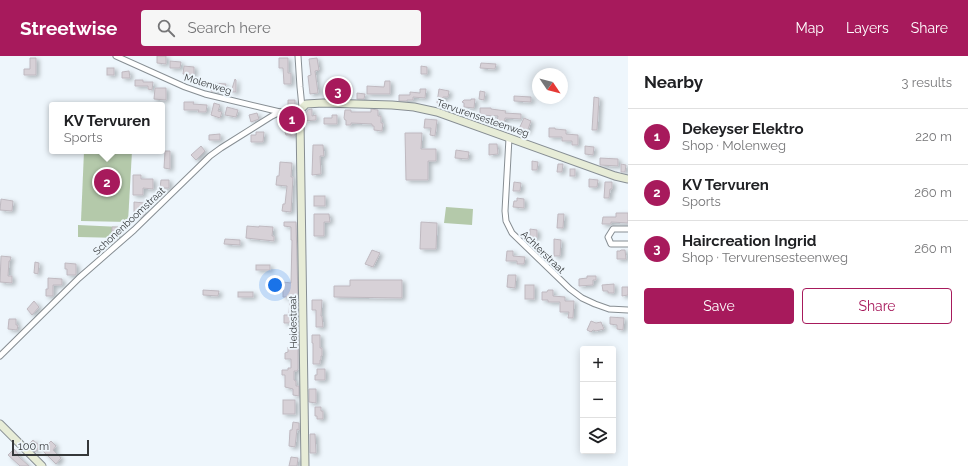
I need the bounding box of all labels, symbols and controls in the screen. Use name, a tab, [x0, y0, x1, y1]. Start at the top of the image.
search box	[141, 10, 421, 46]
text: Streetwise	[20, 17, 117, 39]
icon: search	[155, 17, 177, 39]
text: Search here	[187, 19, 271, 37]
text: Map	[796, 20, 824, 36]
text: Layers	[846, 20, 889, 36]
text: Share	[911, 20, 948, 36]
north arrow	[532, 68, 568, 104]
street label: Molenweg	[183, 72, 233, 96]
text: Nearby	[644, 72, 703, 92]
text: 3 results	[902, 75, 952, 90]
pin: 3	[325, 76, 351, 106]
street label: Tervurensesteenweg	[435, 97, 531, 139]
popup	[49, 102, 165, 154]
pin: 1	[279, 104, 305, 134]
text: KV Tervuren	[64, 112, 150, 130]
text: Dekeyser Elektro	[682, 120, 804, 138]
text: 1	[654, 129, 660, 144]
text: 220 m	[915, 129, 952, 144]
text: Sports	[64, 130, 103, 145]
text: Shop · Molenweg	[682, 138, 786, 153]
pin: 2	[94, 167, 120, 197]
text: KV Tervuren	[682, 176, 769, 194]
street label: Schonenboomstraat	[91, 184, 168, 257]
text: 2	[653, 185, 661, 200]
text: 260 m	[914, 185, 952, 200]
text: Sports	[682, 194, 721, 209]
street label: Achterstraat	[519, 228, 568, 276]
text: Haircreation Ingrid	[682, 232, 816, 250]
text: 3	[653, 241, 661, 256]
text: 260 m	[914, 241, 952, 256]
text: Shop · Tervurensesteenweg	[682, 250, 848, 265]
your location	[265, 275, 285, 295]
button: Save	[644, 288, 794, 324]
button: Share	[802, 288, 952, 324]
street label: Heidestraat	[287, 295, 299, 349]
map controls	[580, 346, 616, 454]
button: +	[580, 346, 616, 382]
button: −	[580, 382, 616, 418]
button: layers	[580, 418, 616, 454]
scale bar	[12, 438, 89, 457]
text: 100 m	[18, 440, 49, 453]

